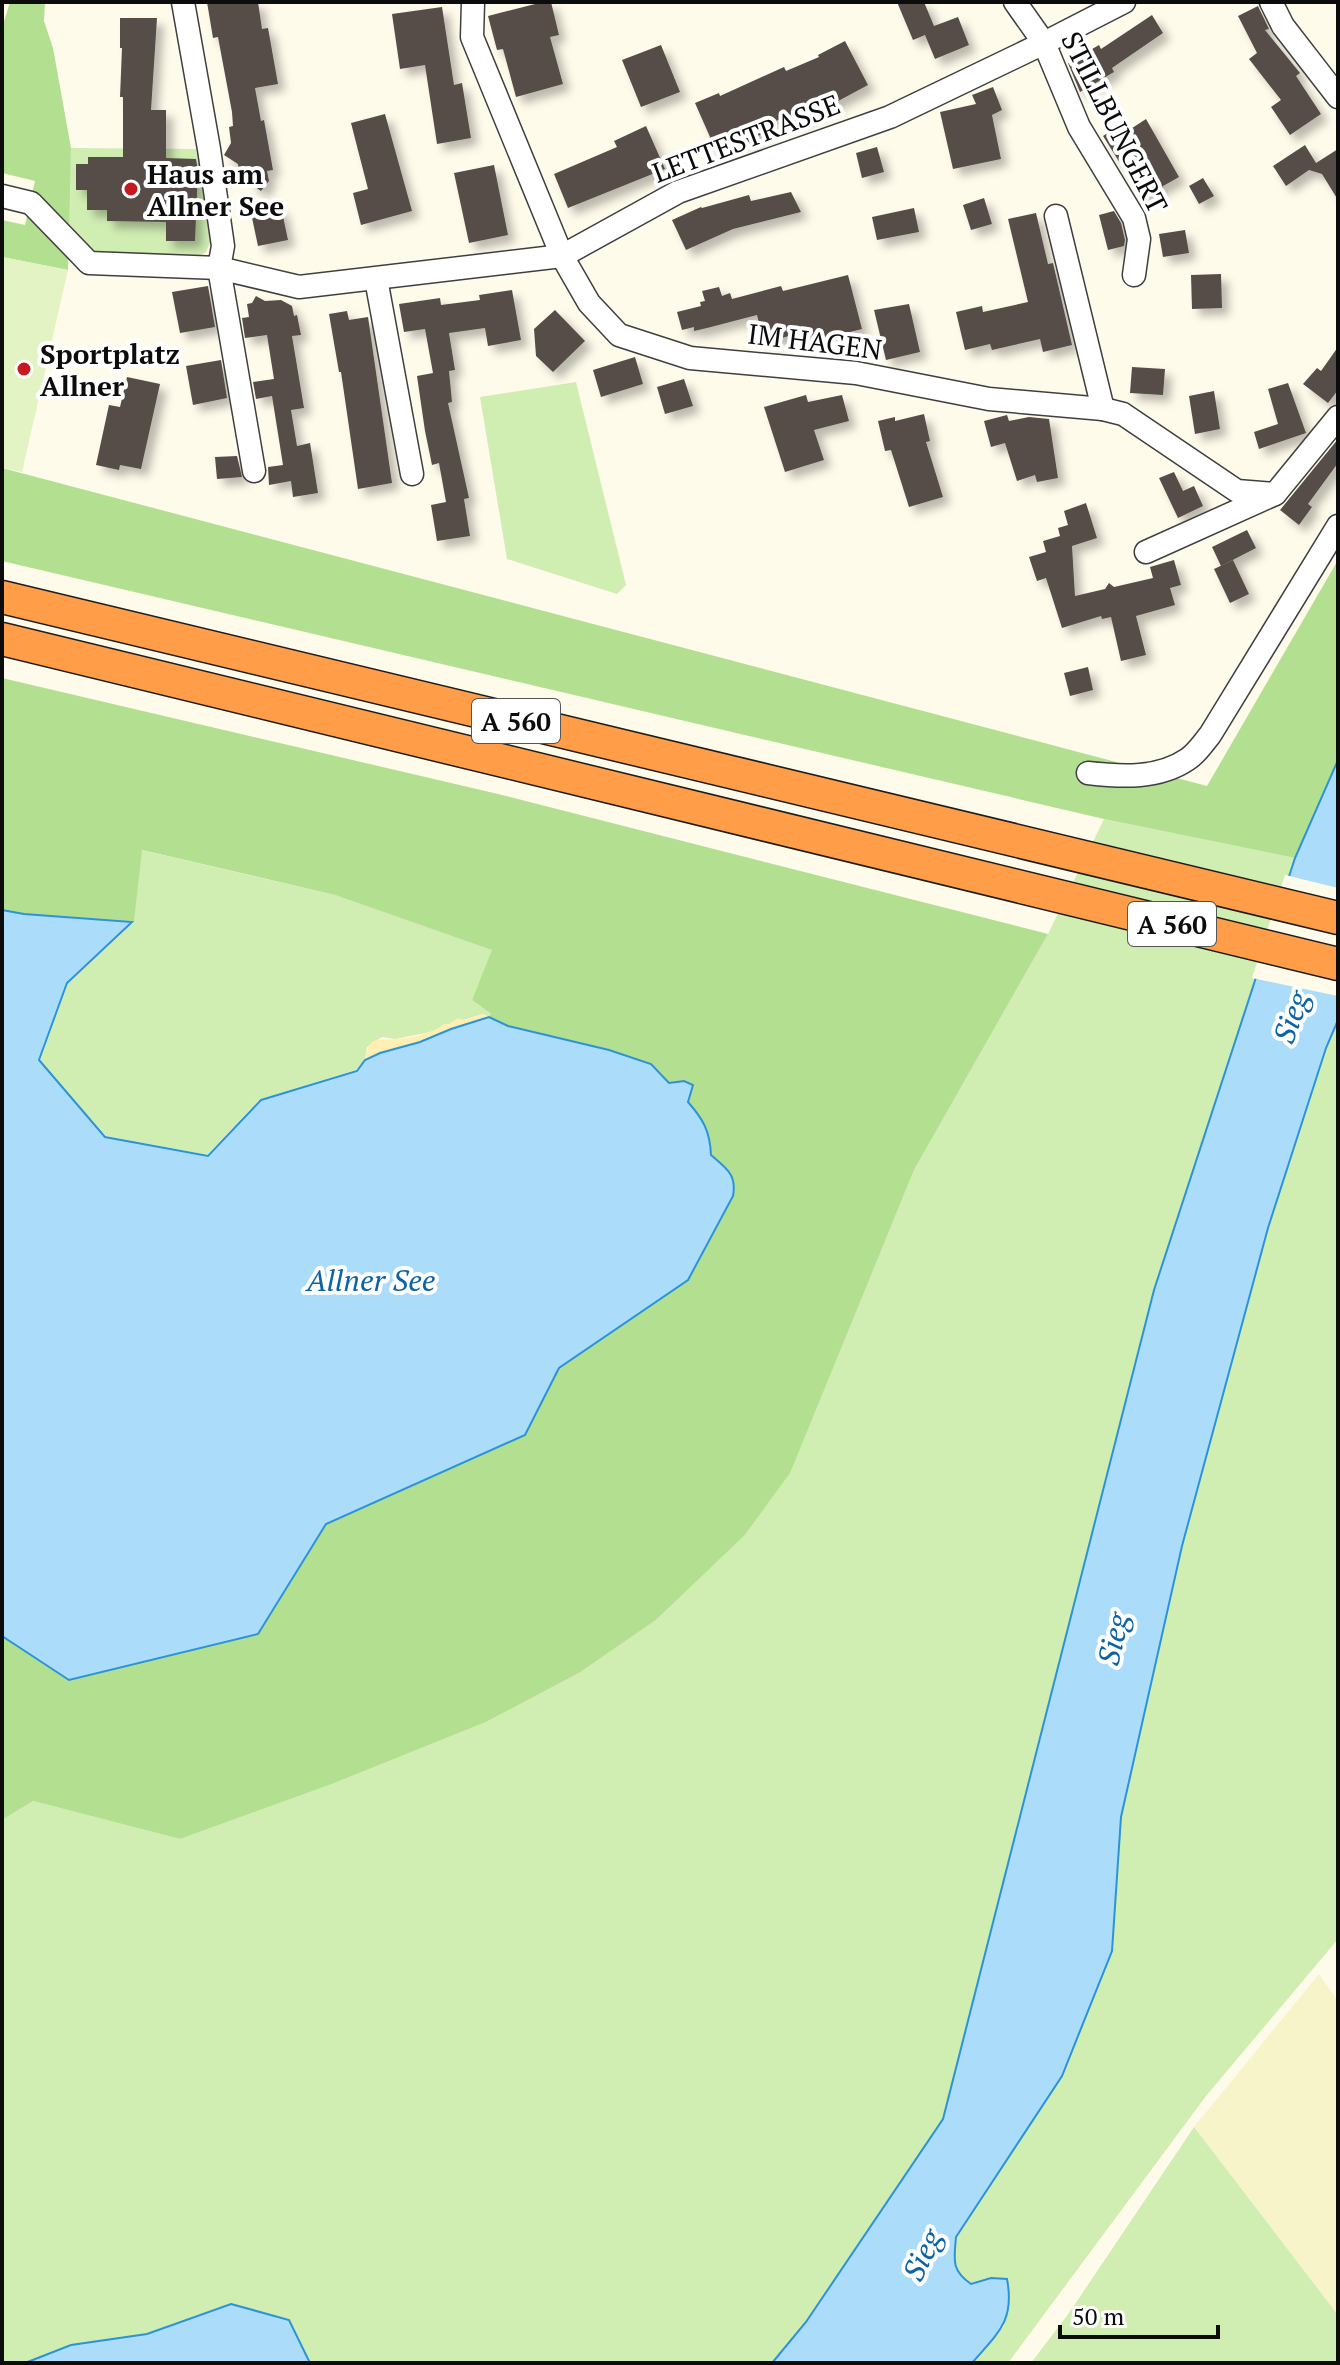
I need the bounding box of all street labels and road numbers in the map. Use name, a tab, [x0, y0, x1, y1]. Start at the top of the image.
street label: STILLBUNGERT	[1053, 25, 1177, 219]
street label: LETTESTRASSE	[647, 85, 845, 191]
street label: IM HAGEN	[746, 314, 884, 368]
road number: A 560	[472, 699, 560, 743]
road number: A 560	[1128, 902, 1216, 946]

